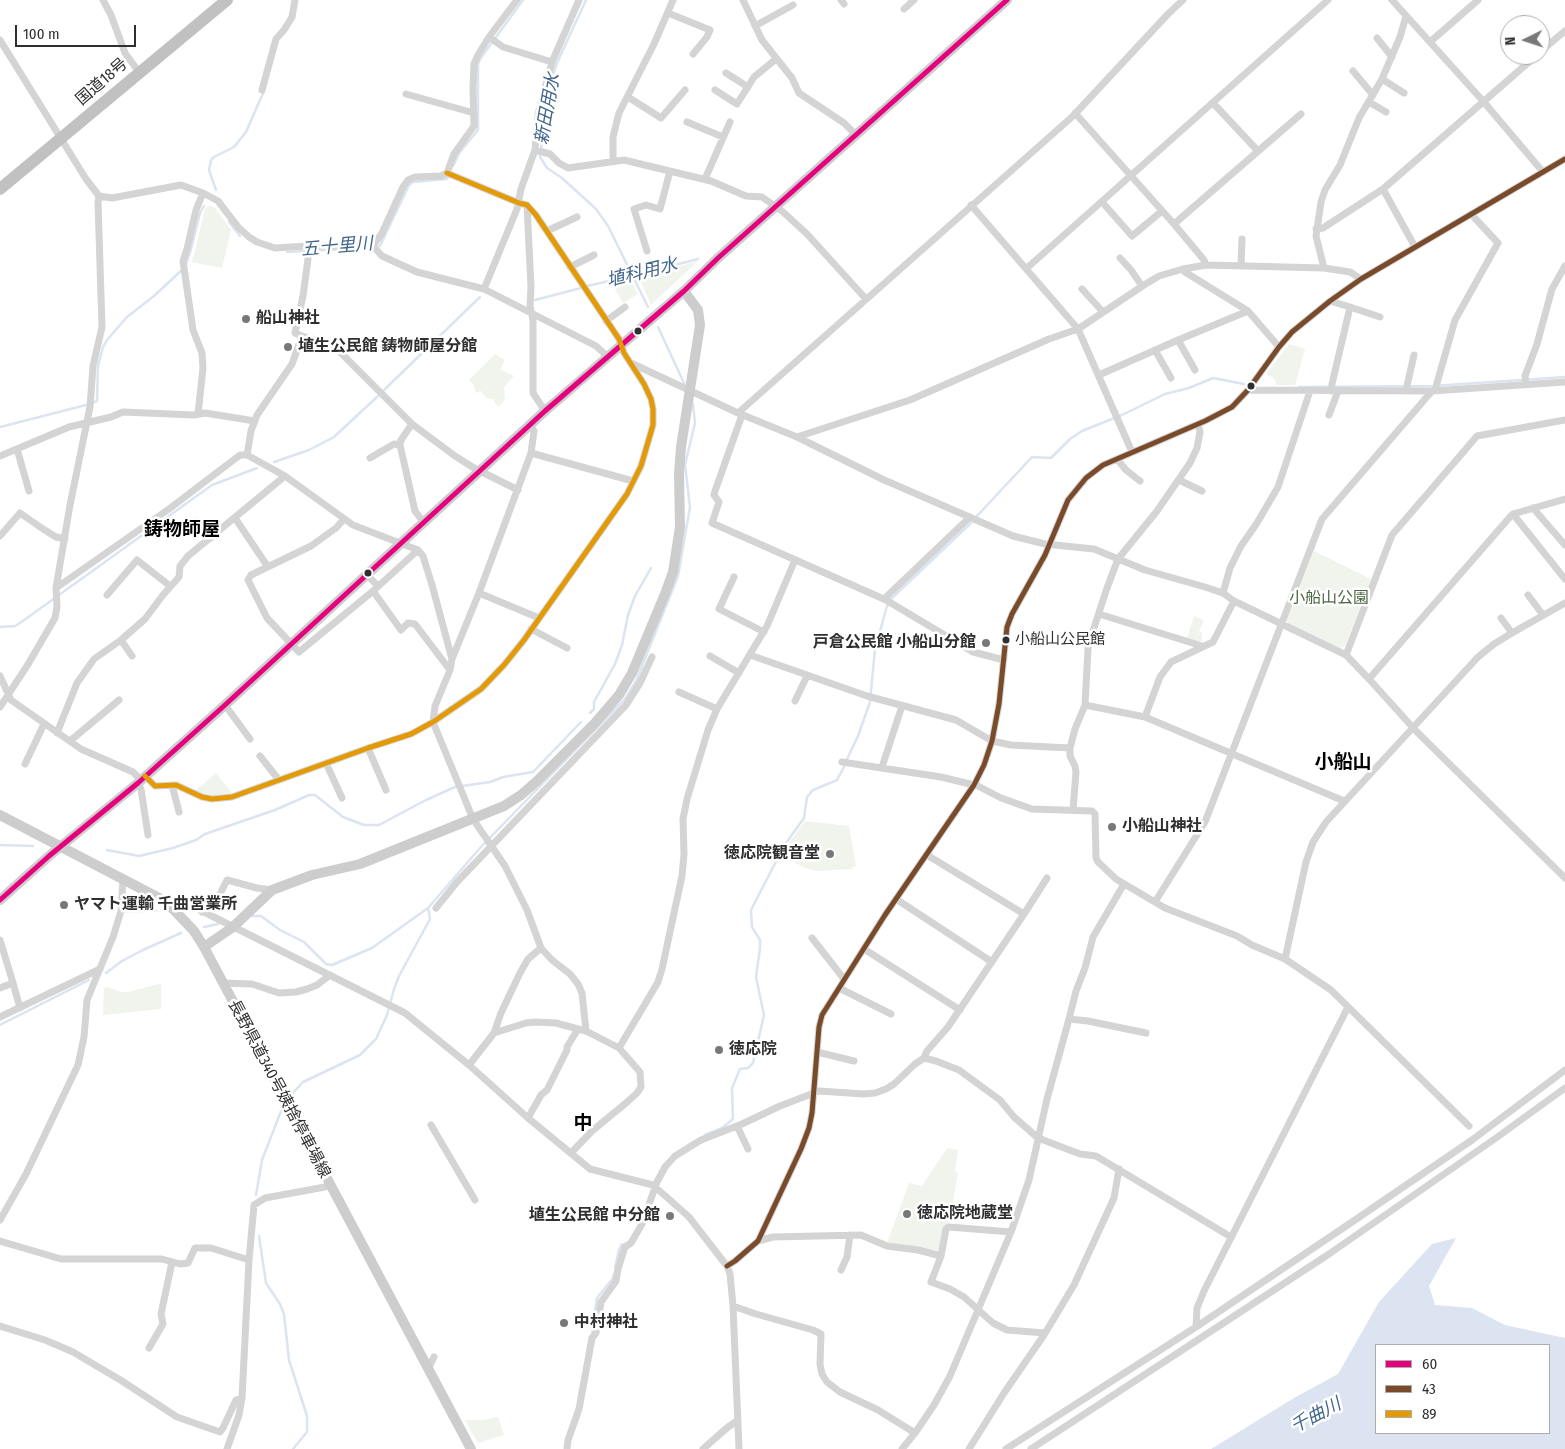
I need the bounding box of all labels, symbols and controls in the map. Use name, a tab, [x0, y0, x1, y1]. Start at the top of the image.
scale bar	[18, 15, 139, 47]
north arrow	[1500, 15, 1550, 65]
text: 100 m	[23, 25, 60, 43]
text: N	[1502, 36, 1519, 46]
street label: 国道18号	[72, 54, 132, 110]
water label: 新田用水	[531, 72, 565, 146]
water label: 五十里川	[300, 233, 374, 261]
water label: 埴科用水	[604, 254, 680, 292]
place label: 船山神社	[256, 309, 320, 329]
marker: 船山神社	[240, 313, 252, 325]
unlabelled marker	[633, 326, 643, 336]
place label: 埴生公民館 鋳物師屋分館	[298, 337, 477, 357]
marker: 埴生公民館 鋳物師屋分館	[282, 341, 294, 353]
unlabelled marker	[1246, 381, 1256, 391]
district label: 鋳物師屋	[144, 519, 220, 541]
unlabelled marker	[363, 568, 373, 578]
park label: 小船山公園	[1289, 589, 1369, 609]
place label: 小船山公民館	[1015, 631, 1105, 649]
place label: 戸倉公民館 小船山分館	[813, 633, 976, 653]
marker: 小船山公民館	[1001, 635, 1011, 645]
marker: 戸倉公民館 小船山分館	[980, 637, 992, 649]
district label: 小船山	[1315, 752, 1371, 774]
place label: 小船山神社	[1122, 817, 1202, 837]
marker: 小船山神社	[1106, 821, 1118, 833]
place label: 徳応院観音堂	[724, 844, 820, 864]
marker: 徳応院観音堂	[824, 848, 836, 860]
place label: ヤマト運輸 千曲営業所	[74, 895, 237, 915]
marker: ヤマト運輸 千曲営業所	[58, 899, 70, 911]
street label: 長野県道340号姨捨停車場線	[224, 997, 334, 1181]
place label: 徳応院	[729, 1040, 777, 1060]
marker: 徳応院	[713, 1044, 725, 1056]
district label: 中	[574, 1113, 592, 1135]
place label: 徳応院地蔵堂	[917, 1204, 1013, 1224]
place label: 埴生公民館 中分館	[529, 1206, 660, 1226]
marker: 徳応院地蔵堂	[901, 1208, 913, 1220]
marker: 埴生公民館 中分館	[664, 1210, 676, 1222]
place label: 中村神社	[574, 1313, 638, 1333]
marker: 中村神社	[558, 1317, 570, 1329]
legend	[1375, 1344, 1550, 1434]
text: 60	[1422, 1355, 1437, 1373]
text: 43	[1422, 1380, 1436, 1398]
water label: 千曲川	[1287, 1394, 1345, 1438]
text: 89	[1422, 1405, 1437, 1423]

